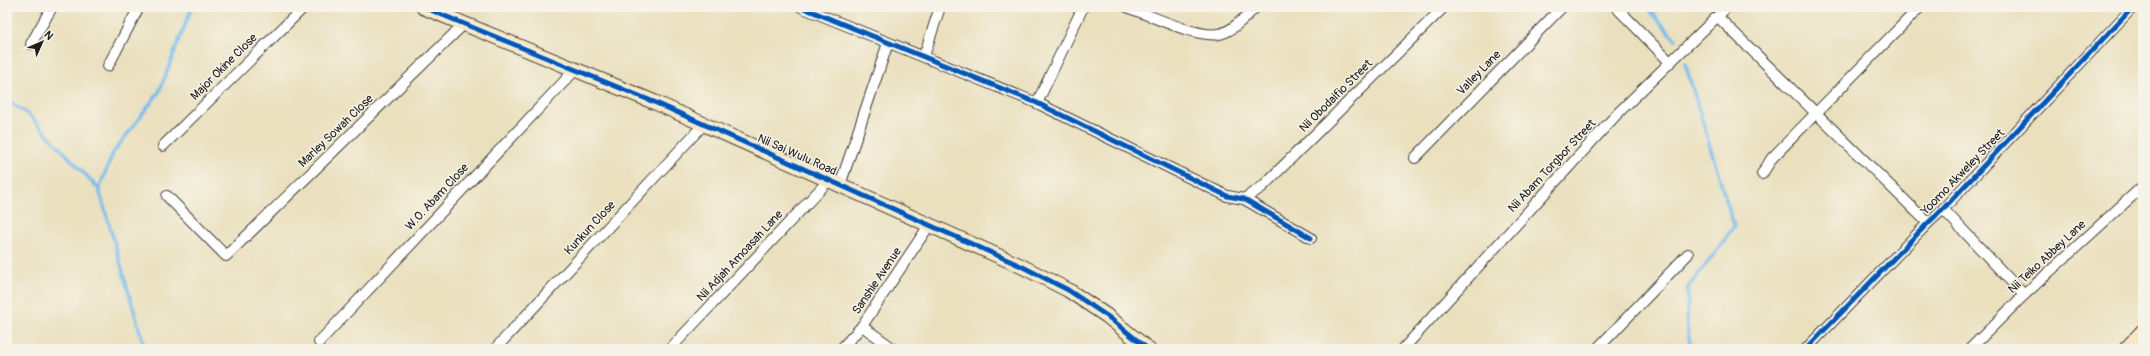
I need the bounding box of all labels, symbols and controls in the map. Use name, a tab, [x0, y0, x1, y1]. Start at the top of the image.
north arrow	[22, 22, 62, 62]
text: N	[41, 28, 56, 43]
street label: Major Okine Close	[187, 30, 261, 104]
street label: Valley Lane	[1454, 47, 1504, 99]
street label: Nii Obodaifio Street	[1296, 56, 1376, 136]
street label: Marley Sowah Close	[295, 91, 377, 171]
street label: Nii Abam Torgbor Street	[1505, 116, 1599, 216]
street label: Yoomo Akweley Street	[1917, 126, 2008, 219]
street label: Nii Sai Wulu Road	[755, 131, 839, 179]
street label: W.O. Abam Close	[402, 160, 472, 234]
street label: Kunkun Close	[561, 198, 619, 258]
street label: Nii Adjah Amoasah Lane	[694, 207, 786, 305]
street label: Nii Teiko Abbey Lane	[2005, 217, 2089, 297]
street label: Sanshie Avenue	[849, 245, 905, 317]

